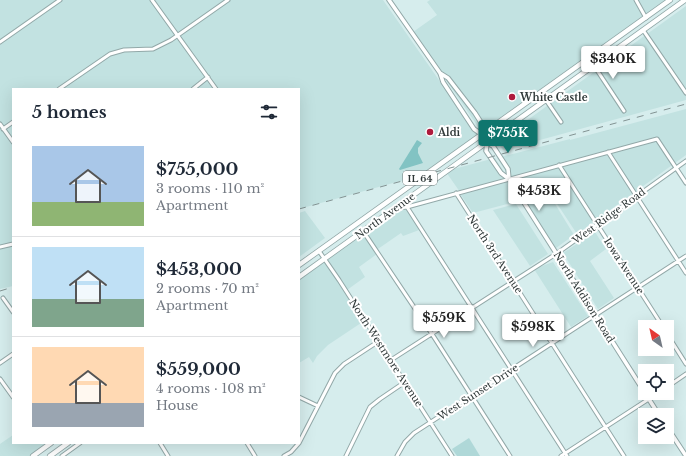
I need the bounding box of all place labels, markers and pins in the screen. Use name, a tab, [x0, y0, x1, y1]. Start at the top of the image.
pin: $340K	[585, 46, 641, 80]
place label: White Castle	[519, 91, 588, 104]
marker: White Castle	[507, 92, 517, 102]
pin: $755K	[480, 120, 536, 154]
place label: Aldi	[437, 126, 461, 139]
marker: Aldi	[425, 127, 435, 137]
pin: $453K	[511, 178, 567, 212]
pin: $559K	[416, 305, 472, 339]
pin: $598K	[505, 314, 561, 348]

